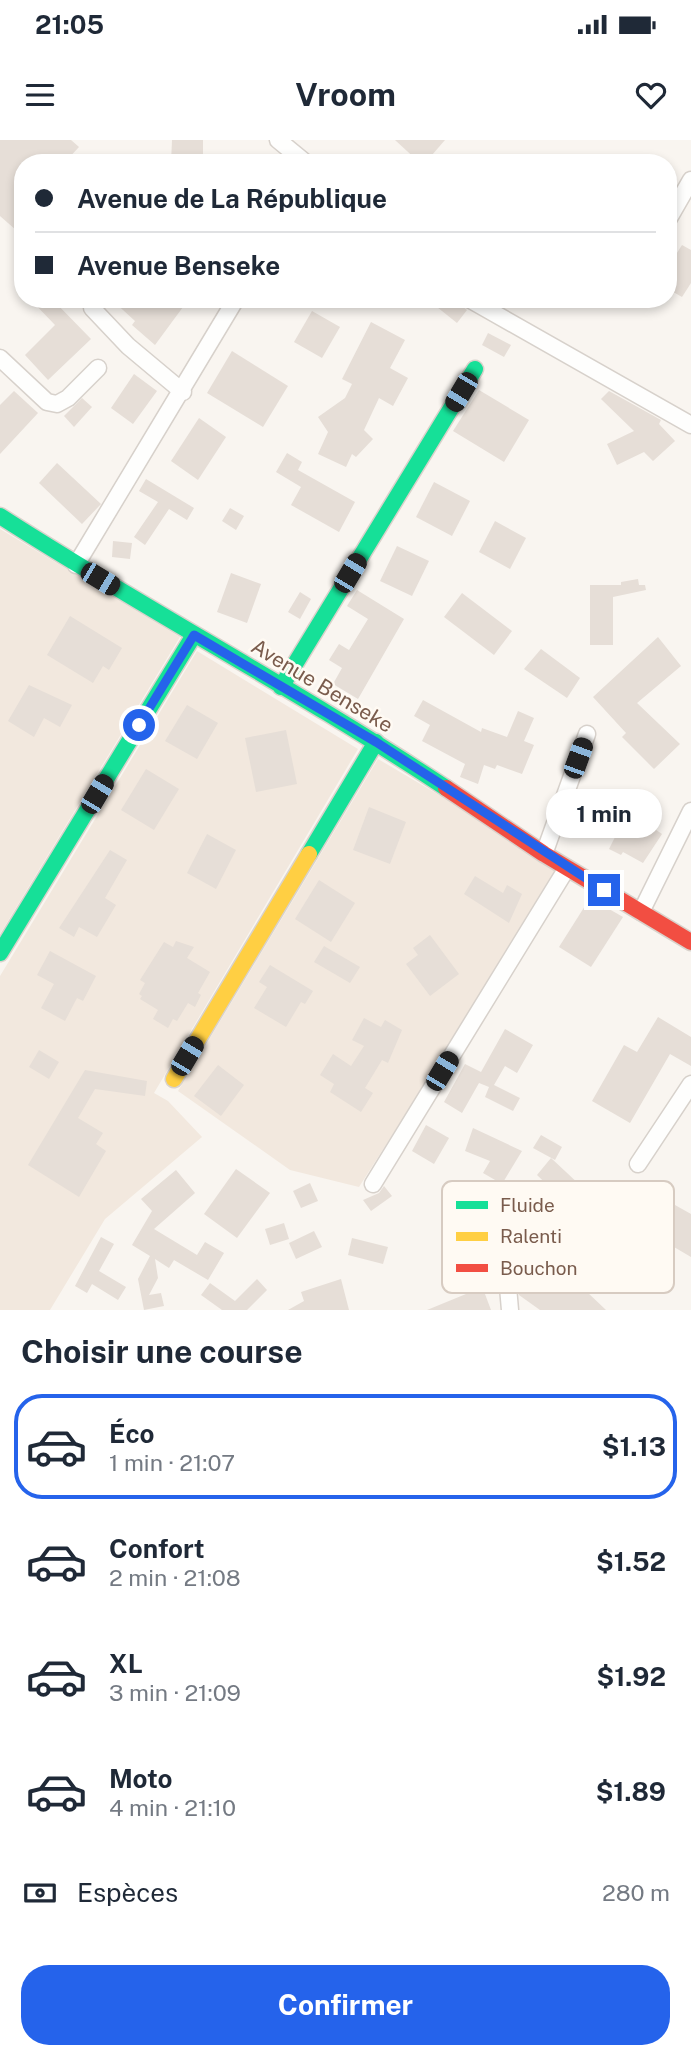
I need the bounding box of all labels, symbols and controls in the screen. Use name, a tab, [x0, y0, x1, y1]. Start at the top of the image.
text: 21:05	[35, 9, 104, 40]
icon: menu	[21, 76, 59, 114]
text: Vroom	[295, 76, 396, 113]
icon: heart	[632, 76, 670, 114]
text: Avenue de La République	[77, 183, 387, 214]
text: Avenue Benseke	[77, 250, 280, 281]
car	[442, 369, 481, 415]
car	[331, 550, 370, 596]
car	[77, 559, 124, 599]
street label: Avenue Benseke	[247, 633, 398, 738]
route start	[123, 709, 155, 741]
car	[561, 735, 596, 781]
car	[78, 771, 117, 817]
callout: 1 min	[546, 788, 662, 838]
text: 1 min	[576, 800, 632, 827]
route end	[588, 874, 620, 906]
car	[168, 1033, 207, 1079]
car	[423, 1048, 462, 1094]
legend	[442, 1181, 674, 1293]
text: Fluide	[500, 1194, 555, 1216]
text: Ralenti	[500, 1225, 562, 1247]
text: Bouchon	[500, 1257, 577, 1279]
text: Choisir une course	[21, 1333, 303, 1370]
icon: car	[25, 1415, 88, 1478]
text: Éco	[109, 1418, 155, 1449]
text: $1.13	[602, 1431, 666, 1462]
text: 1 min · 21:07	[109, 1449, 235, 1476]
icon: car	[25, 1530, 88, 1593]
text: Confort	[109, 1533, 205, 1564]
text: $1.52	[596, 1546, 666, 1577]
text: 2 min · 21:08	[109, 1564, 241, 1591]
icon: car	[25, 1645, 88, 1708]
text: XL	[109, 1648, 143, 1679]
text: $1.92	[597, 1661, 666, 1692]
text: 3 min · 21:09	[109, 1679, 241, 1706]
icon: car	[25, 1760, 88, 1823]
text: Moto	[109, 1763, 172, 1794]
text: $1.89	[596, 1776, 666, 1807]
text: 4 min · 21:10	[109, 1794, 236, 1821]
icon: cash	[21, 1874, 59, 1912]
text: Espèces	[77, 1877, 178, 1908]
text: 280 m	[602, 1879, 670, 1906]
button: Confirmer	[21, 1965, 670, 2045]

